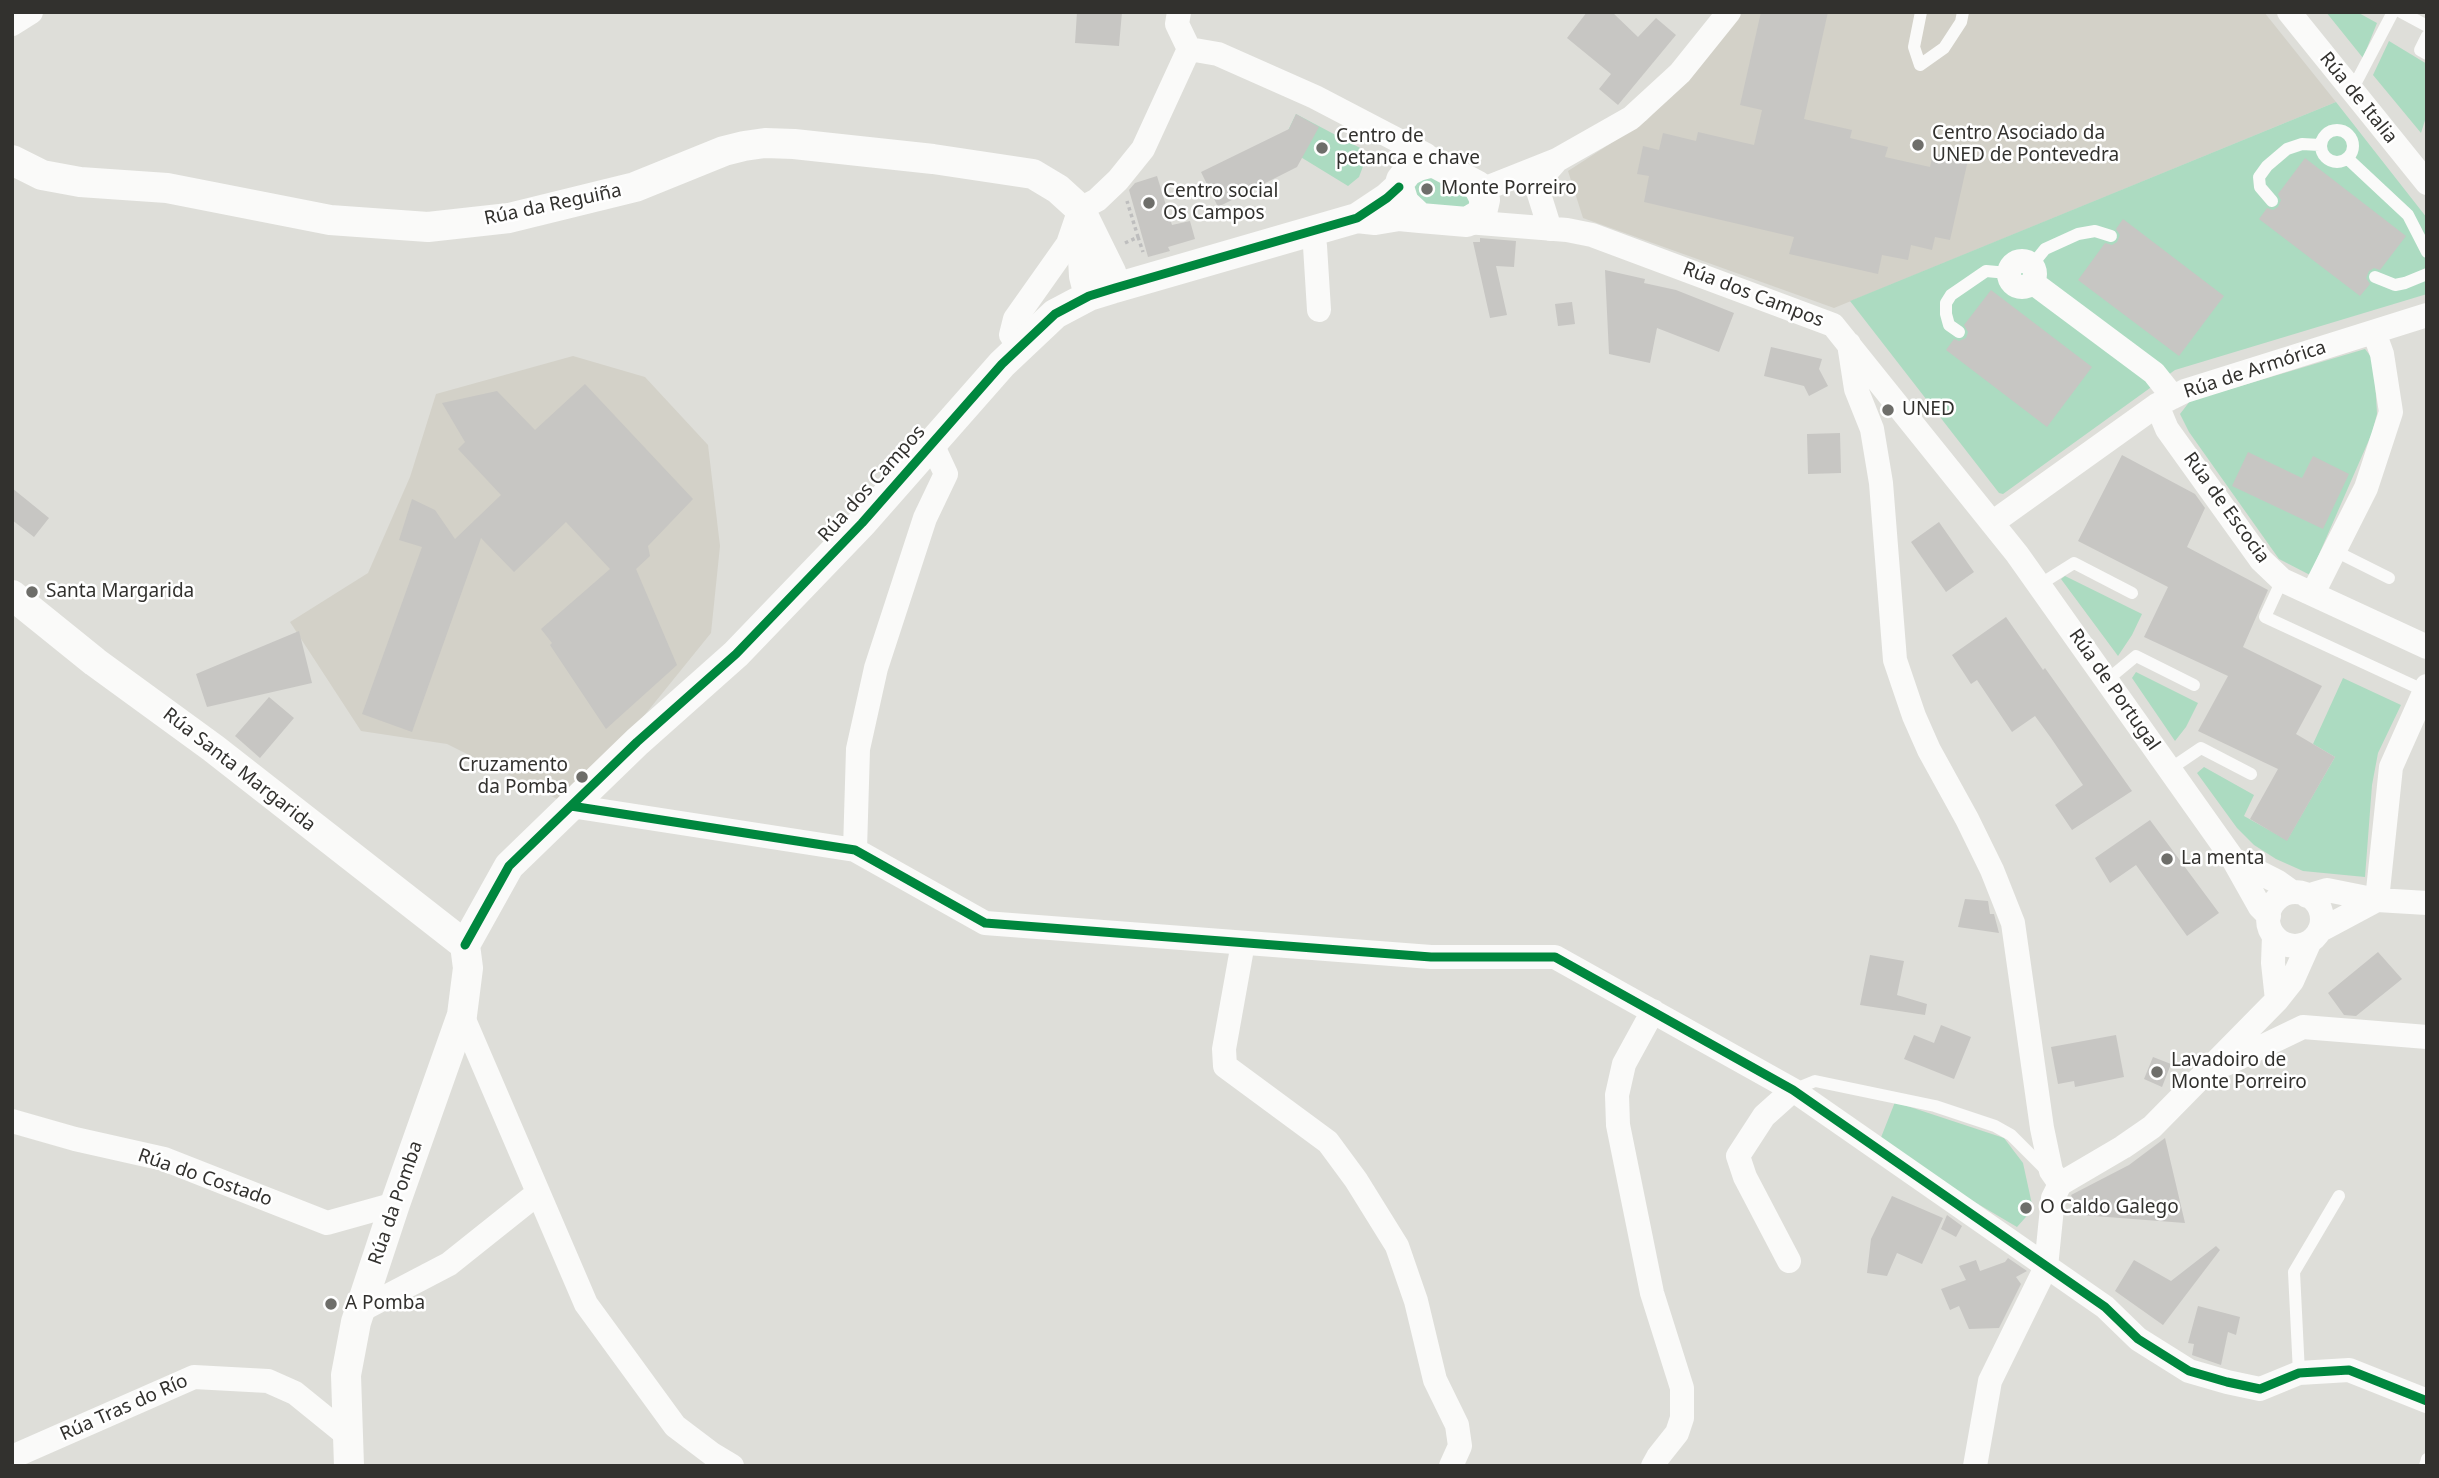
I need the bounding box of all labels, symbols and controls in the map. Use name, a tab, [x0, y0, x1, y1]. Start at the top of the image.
street label: Rúa de Italia	[2314, 48, 2402, 148]
place label: Centro Asociado da UNED de Pontevedra	[1932, 123, 2119, 167]
place label: Centro de petanca e chave	[1336, 126, 1480, 170]
marker: Centro Asociado da UNED de Pontevedra	[1910, 137, 1926, 153]
marker: Centro de petanca e chave	[1314, 140, 1330, 156]
place label: Monte Porreiro	[1441, 178, 1577, 200]
street label: Rúa da Reguiña	[482, 179, 624, 231]
place label: Centro social Os Campos	[1163, 181, 1278, 225]
marker: Monte Porreiro	[1419, 181, 1435, 197]
marker: Centro social Os Campos	[1141, 195, 1157, 211]
street label: Rúa dos Campos	[1679, 258, 1827, 332]
street label: Rúa de Armórica	[2181, 336, 2329, 404]
place label: UNED	[1902, 399, 1955, 421]
marker: UNED	[1880, 402, 1896, 418]
street label: Rúa dos Campos	[814, 421, 930, 547]
street label: Rúa de Escocia	[2178, 448, 2274, 568]
place label: Santa Margarida	[46, 581, 194, 603]
marker: Santa Margarida	[24, 584, 40, 600]
street label: Rúa de Portugal	[2064, 625, 2164, 755]
street label: Rúa Santa Margarida	[158, 703, 320, 837]
place label: Cruzamento da Pomba	[458, 755, 568, 799]
marker: Cruzamento da Pomba	[574, 769, 590, 785]
place label: La menta	[2181, 848, 2264, 870]
marker: La menta	[2159, 851, 2175, 867]
place label: Lavadoiro de Monte Porreiro	[2171, 1050, 2307, 1094]
marker: Lavadoiro de Monte Porreiro	[2149, 1064, 2165, 1080]
street label: Rúa da Pomba	[364, 1138, 428, 1268]
street label: Rúa do Costado	[135, 1144, 275, 1212]
place label: O Caldo Galego	[2040, 1197, 2179, 1219]
marker: O Caldo Galego	[2018, 1200, 2034, 1216]
place label: A Pomba	[345, 1293, 425, 1315]
marker: A Pomba	[323, 1296, 339, 1312]
street label: Rúa Tras do Río	[57, 1370, 191, 1446]

